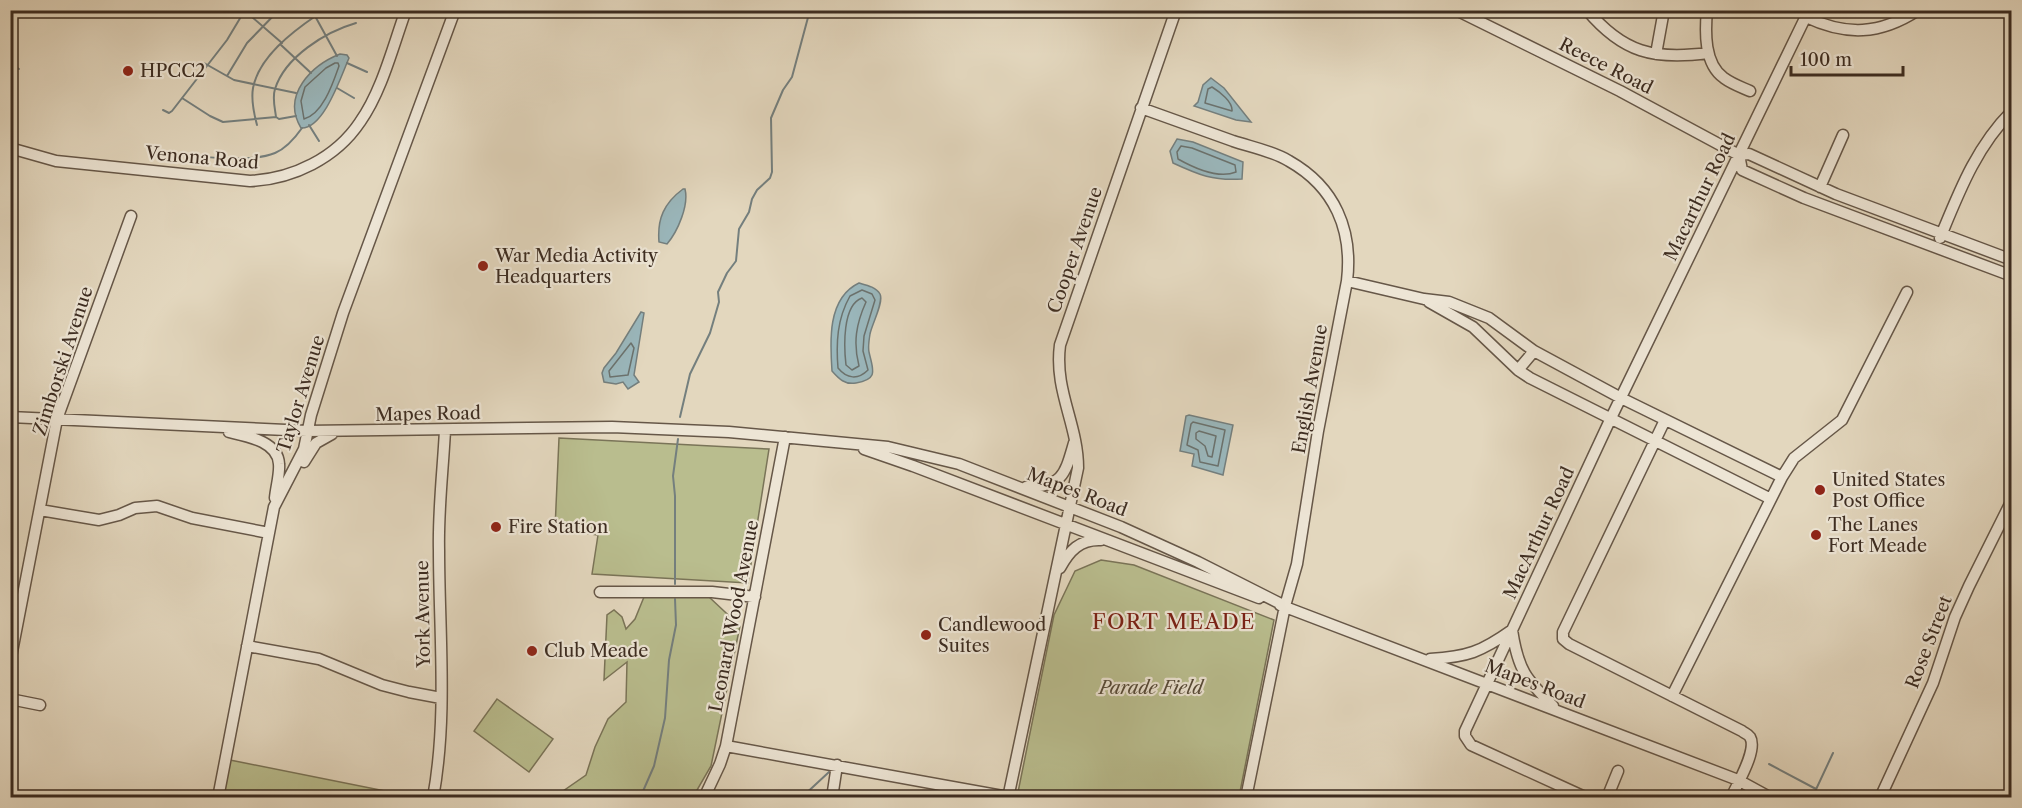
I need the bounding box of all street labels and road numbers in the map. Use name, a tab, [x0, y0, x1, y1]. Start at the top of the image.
street label: Reece Road	[1556, 33, 1656, 99]
street label: Macarthur Road	[1660, 130, 1740, 264]
street label: Venona Road	[143, 142, 260, 174]
street label: Cooper Avenue	[1043, 184, 1107, 316]
street label: Zimborski Avenue	[28, 284, 98, 438]
street label: English Avenue	[1288, 323, 1332, 455]
street label: Taylor Avenue	[273, 332, 329, 456]
street label: Mapes Road	[375, 402, 481, 426]
street label: Mapes Road	[1024, 463, 1130, 521]
street label: MacArthur Road	[1499, 463, 1579, 603]
street label: Leonard Wood Avenue	[705, 518, 763, 714]
street label: York Avenue	[411, 560, 435, 669]
street label: Rose Street	[1901, 592, 1957, 692]
street label: Mapes Road	[1482, 655, 1588, 713]

